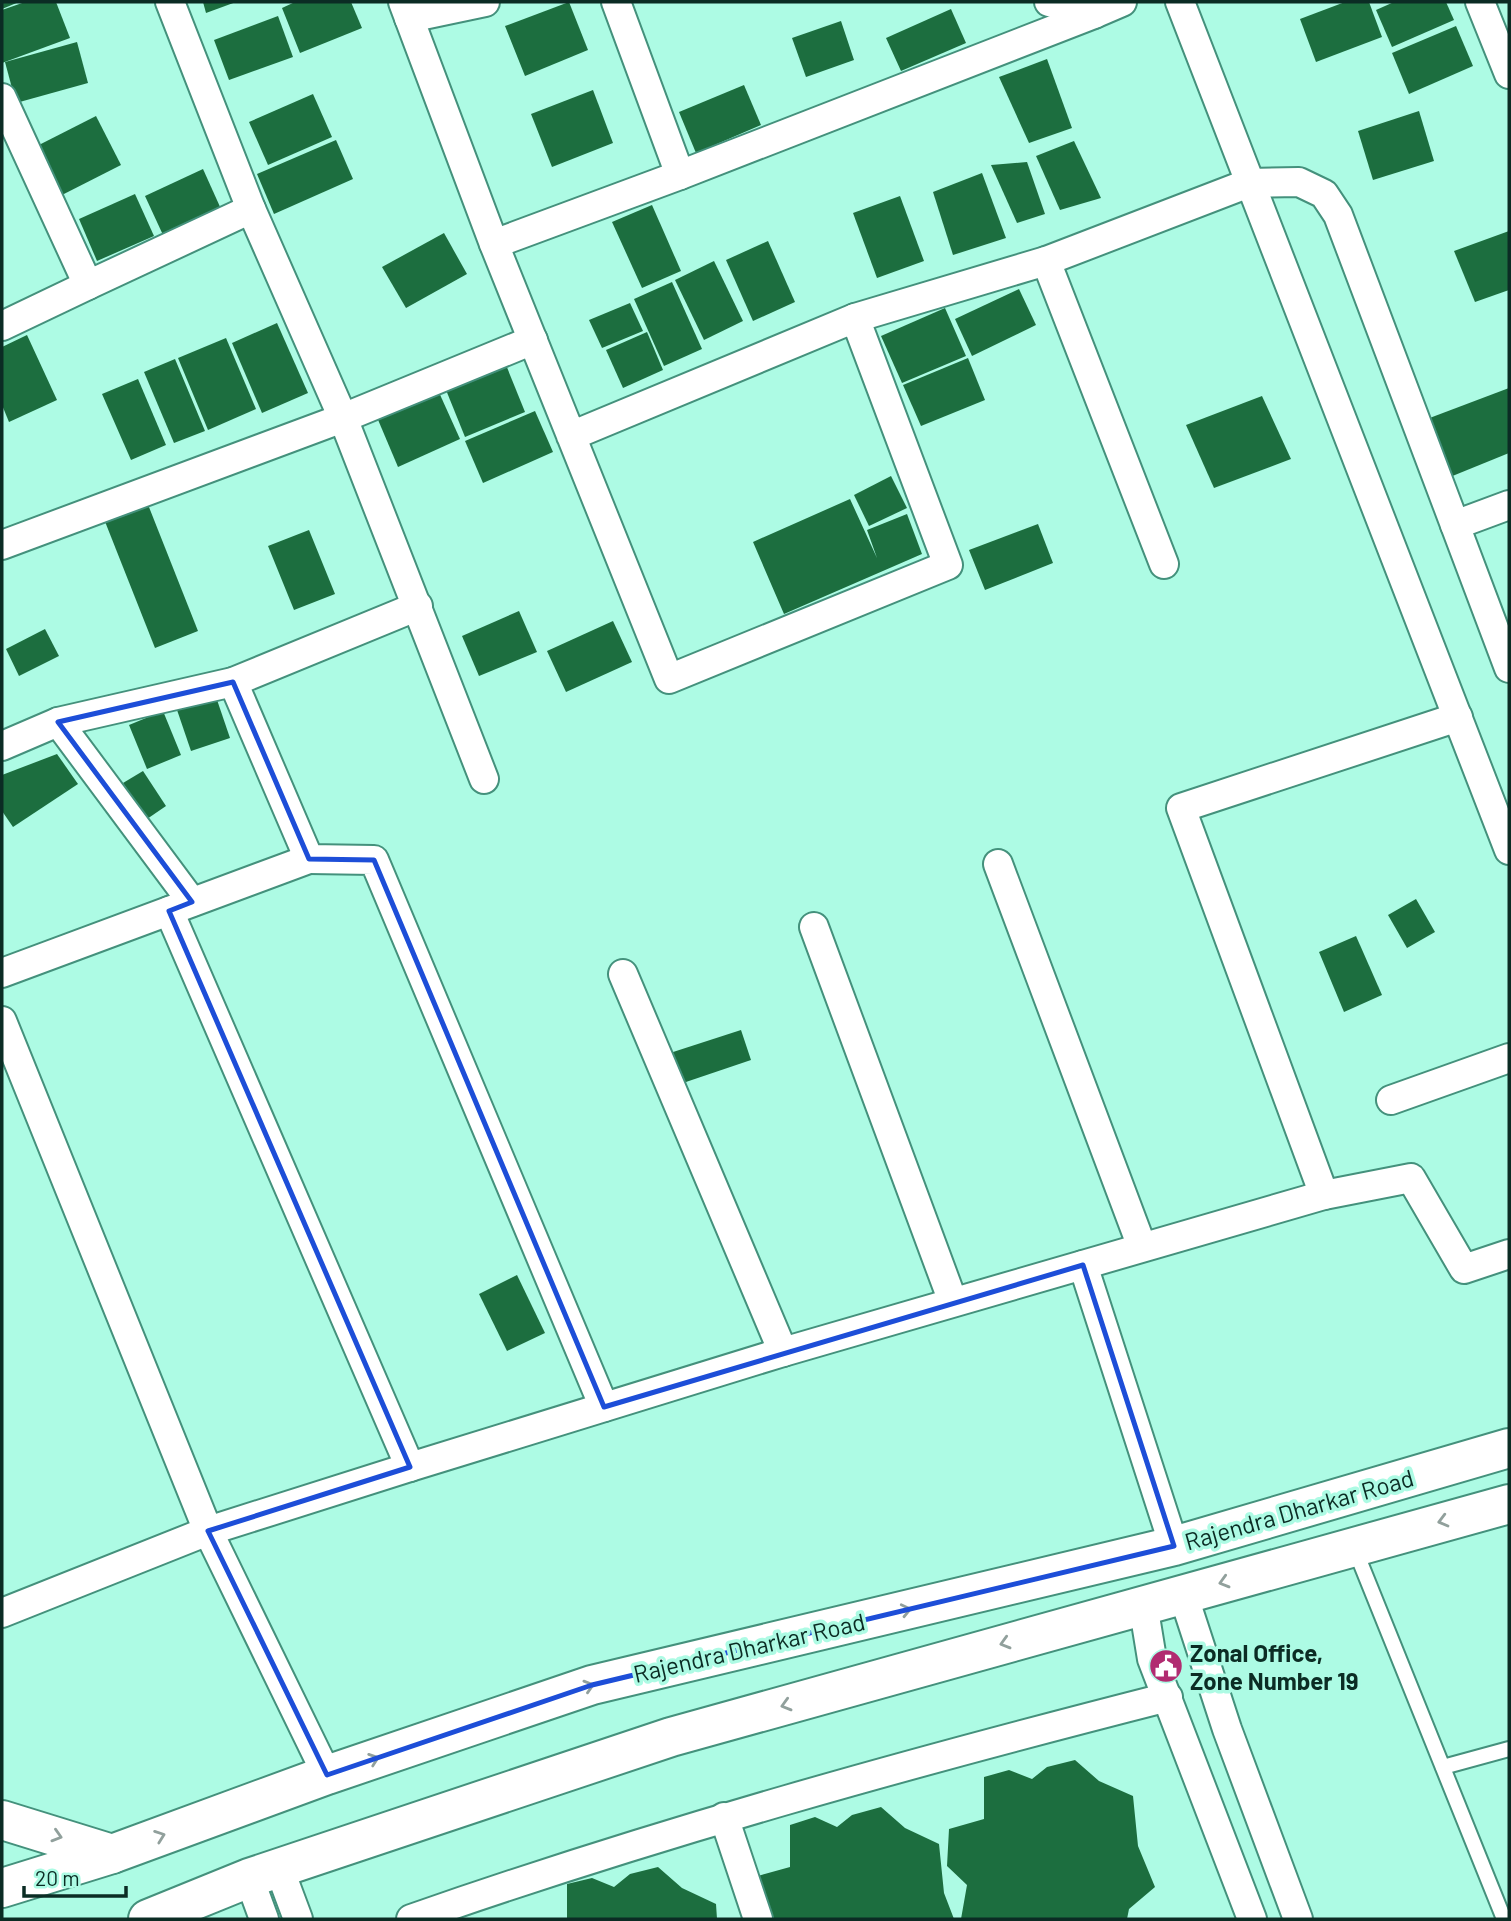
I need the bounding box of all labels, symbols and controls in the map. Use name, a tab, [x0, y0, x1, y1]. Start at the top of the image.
street label: Rajendra Dharkar Road	[1181, 1462, 1417, 1556]
one-way arrow	[1437, 1512, 1449, 1527]
one-way arrow	[1218, 1574, 1230, 1588]
one-way arrow	[900, 1604, 912, 1618]
street label: Rajendra Dharkar Road	[630, 1606, 868, 1688]
one-way arrow	[999, 1635, 1011, 1649]
place label: Zonal Office, Zone Number 19	[1190, 1638, 1359, 1695]
public building icon: Zonal Office, Zone Number 19	[1147, 1647, 1185, 1685]
one-way arrow	[583, 1680, 595, 1695]
one-way arrow	[780, 1696, 792, 1711]
one-way arrow	[367, 1753, 379, 1767]
one-way arrow	[51, 1828, 63, 1843]
one-way arrow	[153, 1830, 165, 1844]
scale bar	[24, 1854, 126, 1898]
text: 20 m	[35, 1865, 80, 1890]

